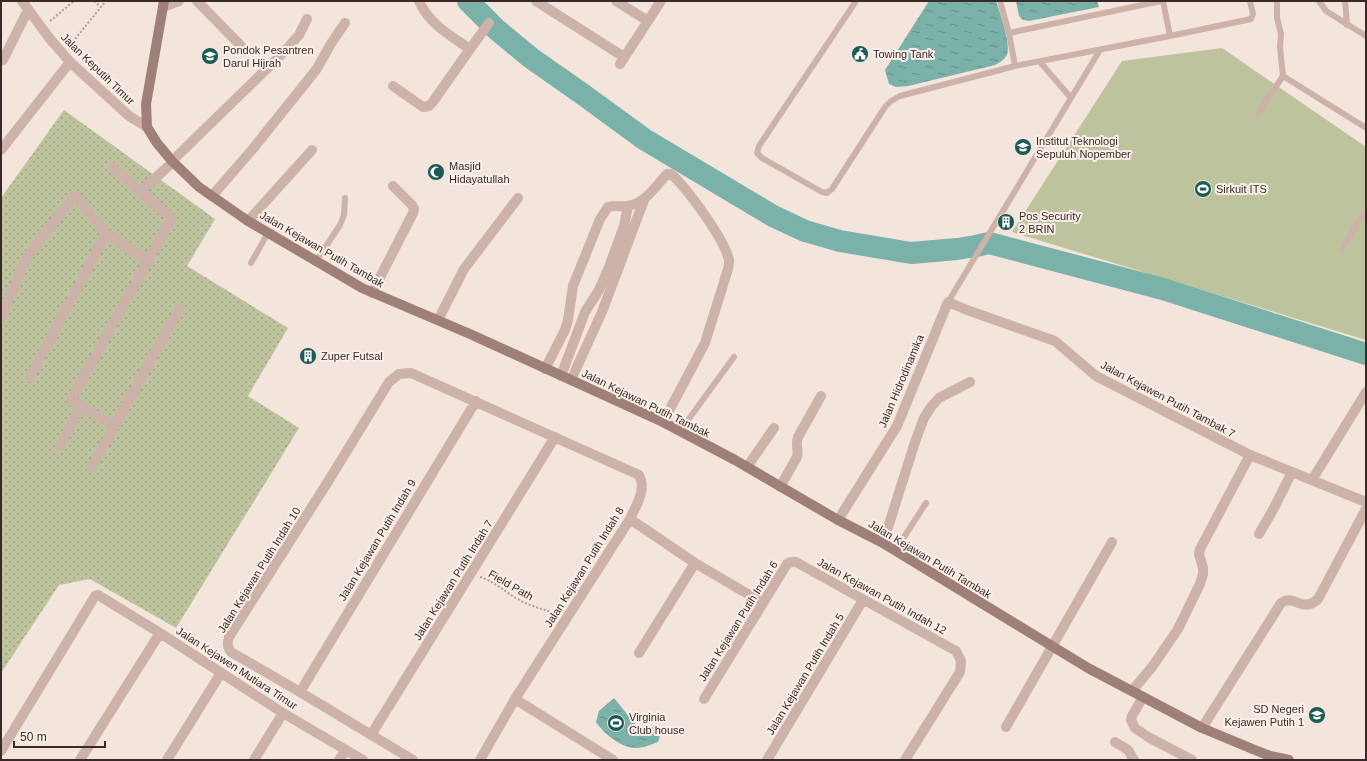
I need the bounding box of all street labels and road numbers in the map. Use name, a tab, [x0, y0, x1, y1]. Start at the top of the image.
street label: Jalan Keputih Timur	[59, 31, 137, 107]
street label: Jalan Kejawan Putih Tambak	[258, 209, 387, 290]
street label: Jalan Hidrodinamika	[876, 332, 926, 429]
street label: Jalan Kejawen Putih Tambak 7	[1099, 358, 1237, 440]
street label: Jalan Kejawan Putih Tambak	[580, 367, 712, 440]
street label: Jalan Kejawan Putih Indah 9	[336, 477, 418, 603]
street label: Jalan Kejawan Putih Indah 10	[215, 505, 303, 635]
street label: Jalan Kejawan Putih Indah 8	[542, 505, 626, 629]
street label: Jalan Kejawan Putih Indah 7	[411, 518, 495, 642]
street label: Jalan Kejawan Putih Tambak	[866, 518, 994, 601]
street label: Jalan Kejawan Putih Indah 12	[815, 555, 949, 637]
street label: Jalan Kejawan Putih Indah 6	[696, 559, 780, 683]
street label: Field Path	[487, 567, 535, 603]
street label: Jalan Kejawan Putih Indah 5	[764, 611, 846, 737]
street label: Jalan Kejawen Mutiara Timur	[174, 624, 300, 712]

